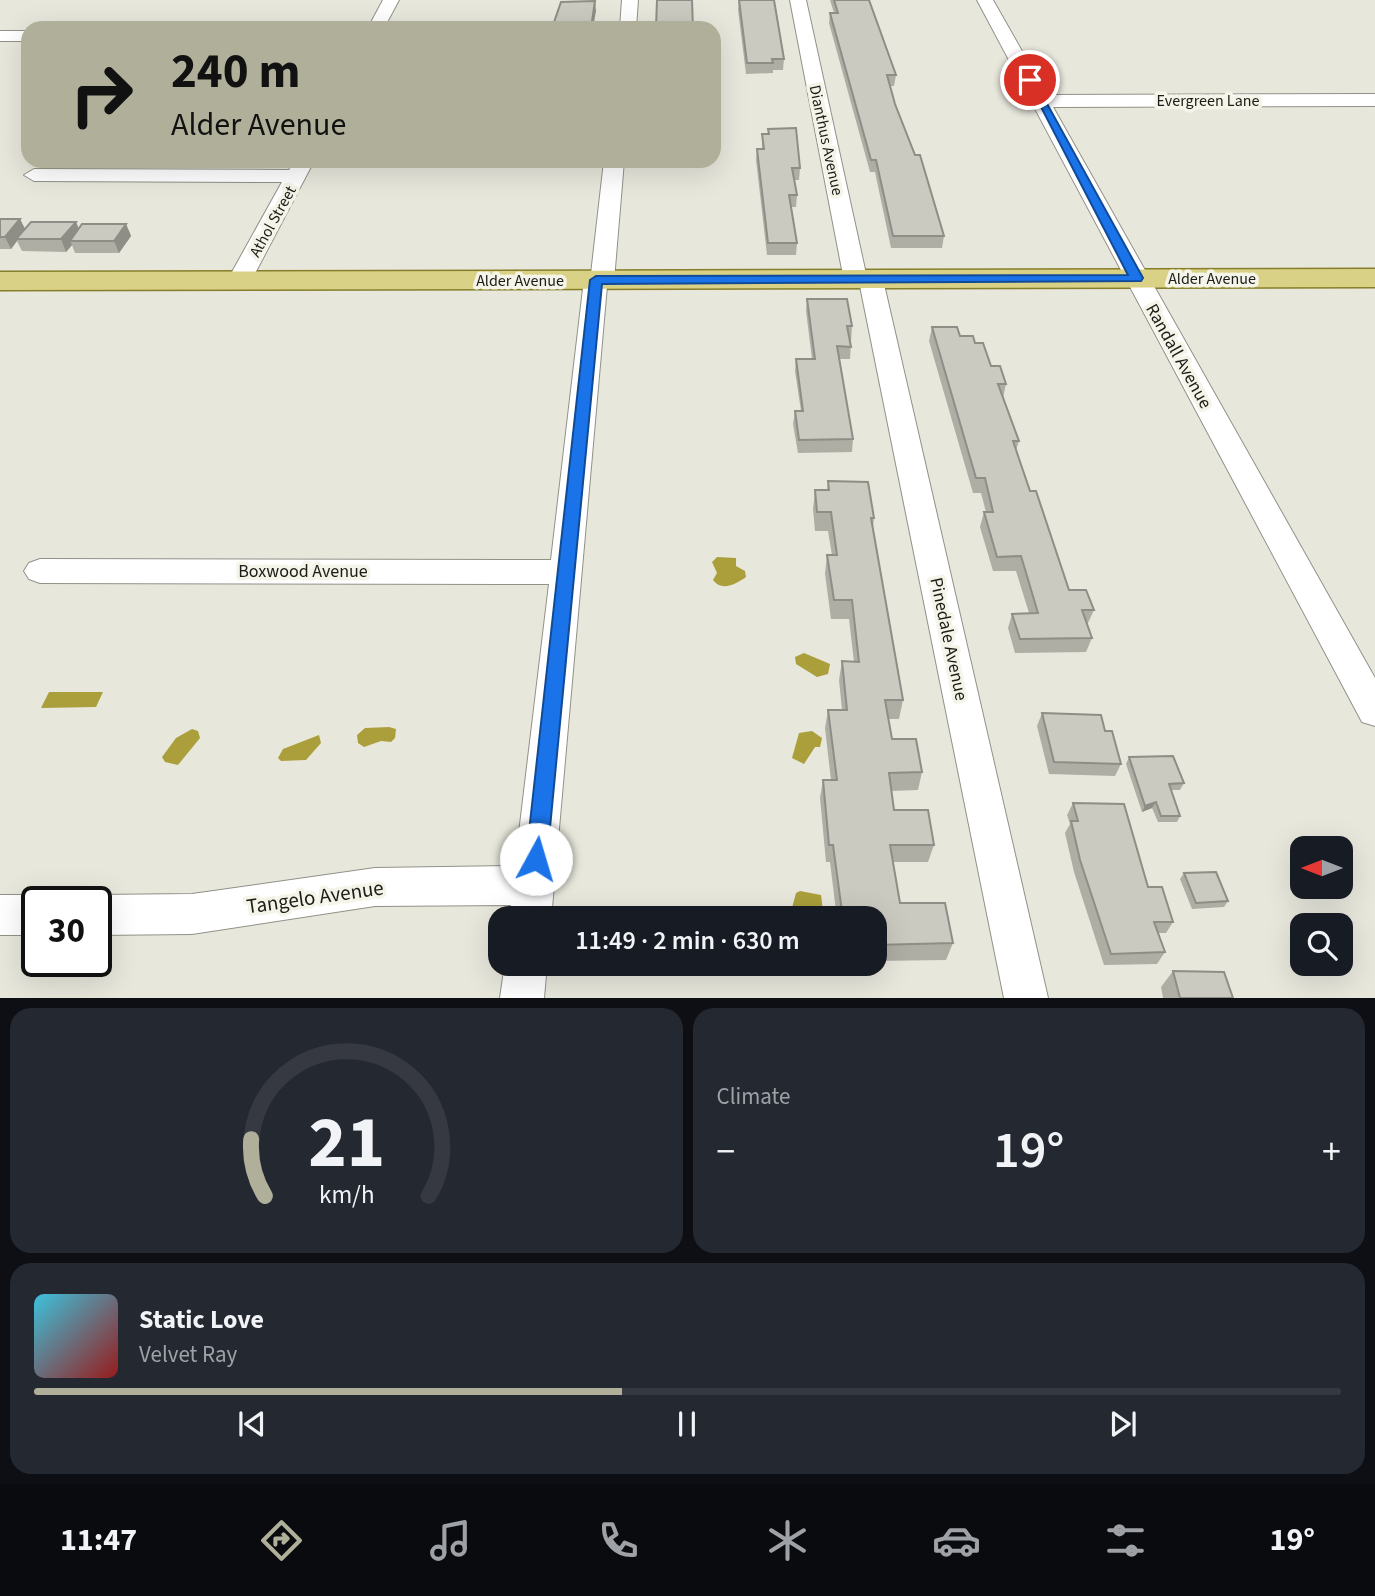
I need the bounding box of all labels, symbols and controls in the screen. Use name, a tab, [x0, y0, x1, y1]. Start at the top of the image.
text: 240 m	[171, 37, 300, 107]
icon: right	[56, 49, 147, 140]
pin	[1000, 50, 1060, 110]
icon: arrive	[1011, 61, 1049, 99]
street label: Dianthus Avenue	[804, 83, 849, 198]
street label: Evergreen Lane	[1157, 90, 1259, 112]
text: Alder Avenue	[171, 102, 346, 148]
street label: Athol Street	[244, 181, 302, 261]
street label: Alder Avenue	[1168, 268, 1256, 290]
street label: Alder Avenue	[476, 270, 564, 292]
street label: Randall Avenue	[1139, 299, 1218, 413]
street label: Boxwood Avenue	[238, 559, 368, 584]
street label: Pinedale Avenue	[923, 575, 974, 703]
position arrow	[499, 822, 573, 896]
north arrow	[1290, 836, 1353, 900]
map controls	[1290, 836, 1353, 976]
street label: Tangelo Avenue	[244, 873, 386, 921]
speed limit sign: 30	[21, 886, 112, 977]
button: search	[1290, 913, 1353, 976]
text: 11:49 · 2 min · 630 m	[575, 922, 800, 959]
text: Climate	[717, 1080, 790, 1113]
text: 21	[308, 1092, 385, 1196]
text: 19°	[993, 1114, 1064, 1188]
text: −	[717, 1125, 735, 1179]
text: +	[1322, 1125, 1341, 1179]
text: km/h	[319, 1177, 374, 1213]
text: Static Love	[139, 1301, 264, 1338]
text: Velvet Ray	[139, 1338, 237, 1371]
icon: previous	[233, 1405, 271, 1443]
icon: pause	[668, 1405, 706, 1443]
icon: next	[1104, 1405, 1142, 1443]
icon: directions	[257, 1516, 306, 1565]
icon: music	[426, 1516, 475, 1565]
icon: phone	[594, 1516, 643, 1565]
icon: climate	[763, 1516, 812, 1565]
icon: car	[932, 1516, 981, 1565]
icon: filters	[1101, 1516, 1150, 1565]
text: 11:47	[60, 1517, 137, 1563]
text: 19°	[1270, 1517, 1315, 1563]

